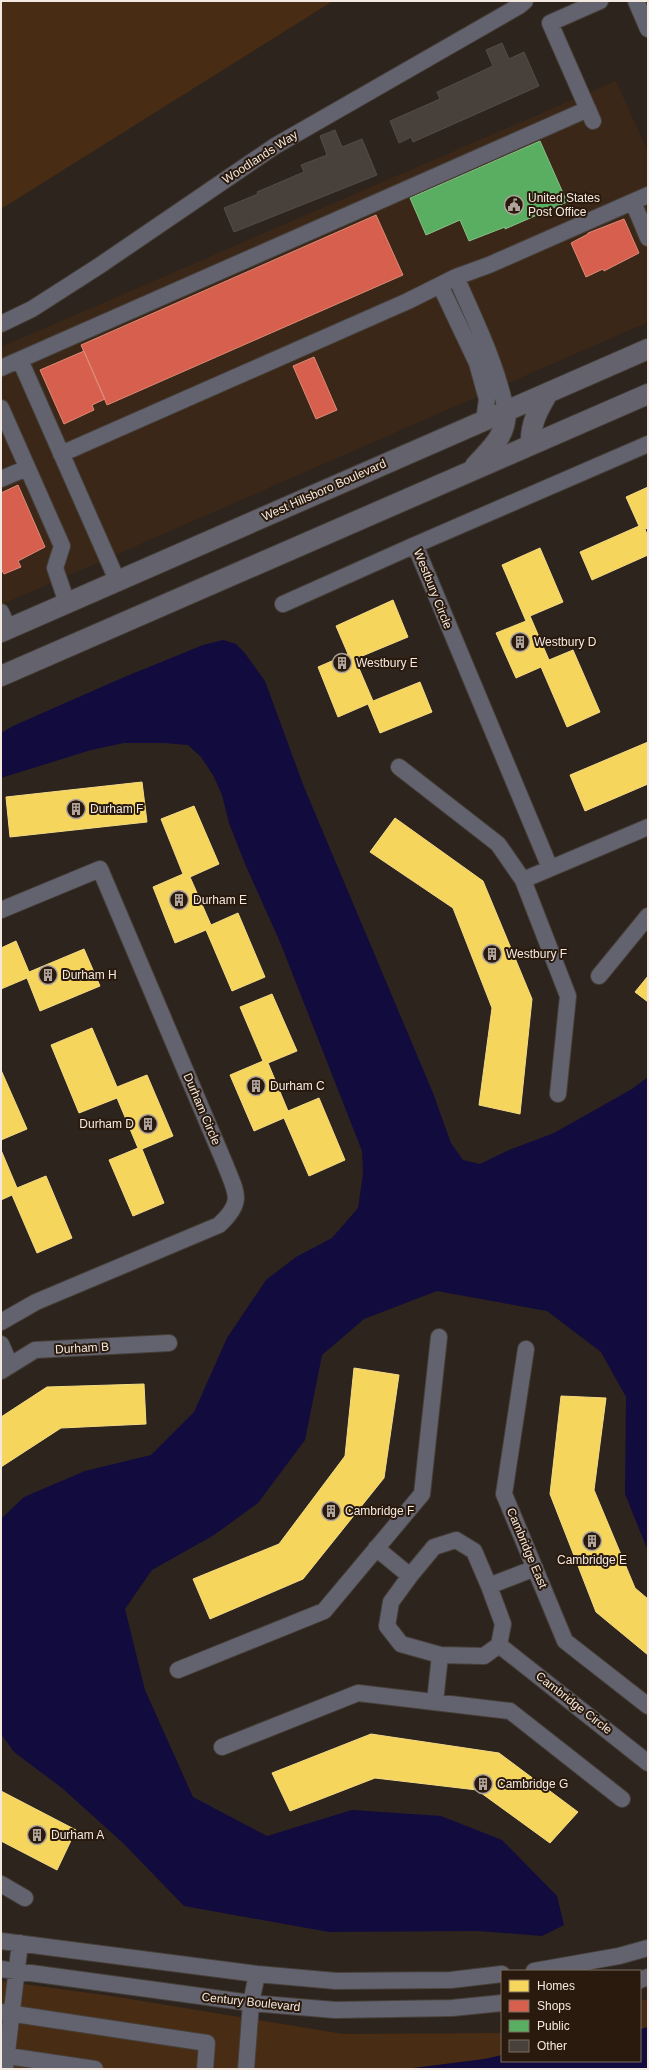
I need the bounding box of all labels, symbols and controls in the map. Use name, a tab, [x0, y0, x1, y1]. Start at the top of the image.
street label: Woodlands Way	[220, 128, 300, 186]
place label: United States Post Office	[528, 191, 600, 219]
public building icon: United States Post Office	[503, 194, 525, 216]
street label: West Hillsboro Boulevard	[260, 456, 388, 524]
street label: Westbury Circle	[411, 547, 455, 631]
building icon: Westbury D	[509, 631, 531, 653]
place label: Westbury D	[534, 635, 597, 649]
building icon: Westbury E	[331, 652, 353, 674]
place label: Westbury E	[356, 656, 418, 670]
building icon: Durham F	[65, 798, 87, 820]
place label: Durham F	[90, 802, 143, 816]
building icon: Durham E	[168, 889, 190, 911]
place label: Durham E	[193, 893, 247, 907]
building icon: Westbury F	[481, 943, 503, 965]
place label: Westbury F	[506, 947, 567, 961]
building icon: Durham H	[37, 964, 59, 986]
place label: Durham H	[62, 968, 117, 982]
street label: Durham Circle	[181, 1071, 224, 1147]
building icon: Durham C	[245, 1075, 267, 1097]
place label: Durham C	[270, 1079, 325, 1093]
building icon: Durham D	[137, 1113, 159, 1135]
place label: Durham D	[79, 1117, 134, 1131]
street label: Durham B	[55, 1340, 109, 1356]
building icon: Cambridge F	[320, 1500, 342, 1522]
place label: Cambridge F	[345, 1504, 414, 1518]
street label: Cambridge East	[504, 1506, 551, 1591]
building icon: Cambridge E	[581, 1530, 603, 1552]
place label: Cambridge E	[557, 1553, 627, 1567]
street label: Cambridge Circle	[533, 1669, 615, 1737]
building icon: Cambridge G	[472, 1773, 494, 1795]
place label: Cambridge G	[497, 1777, 568, 1791]
building icon: Durham A	[26, 1824, 48, 1846]
place label: Durham A	[51, 1828, 104, 1842]
legend	[501, 1970, 641, 2062]
text: Homes	[537, 1979, 575, 1993]
street label: Century Boulevard	[201, 1990, 301, 2014]
text: Shops	[537, 1999, 571, 2013]
text: Public	[537, 2019, 570, 2033]
text: Other	[537, 2039, 567, 2053]

